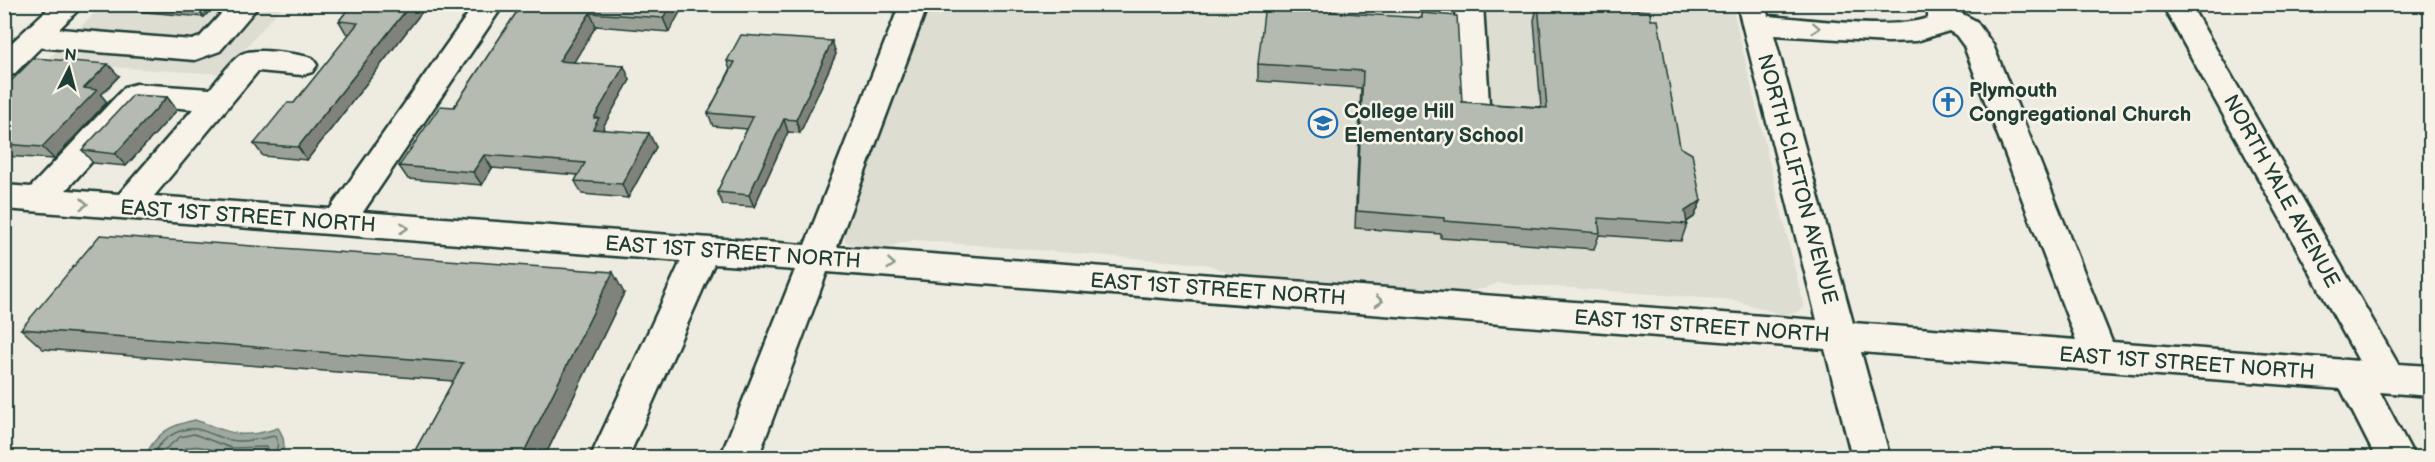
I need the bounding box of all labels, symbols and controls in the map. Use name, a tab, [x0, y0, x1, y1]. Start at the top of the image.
one-way arrow	[1811, 22, 1820, 35]
north arrow	[39, 39, 99, 99]
text: N	[63, 45, 77, 66]
street label: NORTH CLIFTON AVENUE	[1752, 51, 1843, 307]
place label: Plymouth Congregational Church	[1969, 78, 2191, 127]
church icon: Plymouth Congregational Church	[1932, 86, 1964, 118]
street label: NORTH YALE AVENUE	[2218, 90, 2345, 292]
place label: College Hill Elementary School	[1344, 99, 1524, 148]
school or university icon: College Hill Elementary School	[1307, 107, 1339, 139]
street label: EAST 1ST STREET NORTH	[119, 195, 377, 238]
one-way arrow	[79, 197, 88, 210]
one-way arrow	[399, 221, 408, 234]
street label: EAST 1ST STREET NORTH	[604, 231, 862, 274]
one-way arrow	[887, 257, 896, 270]
street label: EAST 1ST STREET NORTH	[1089, 268, 1347, 311]
one-way arrow	[1375, 295, 1384, 308]
street label: EAST 1ST STREET NORTH	[1573, 305, 1831, 348]
street label: EAST 1ST STREET NORTH	[2058, 342, 2316, 385]

